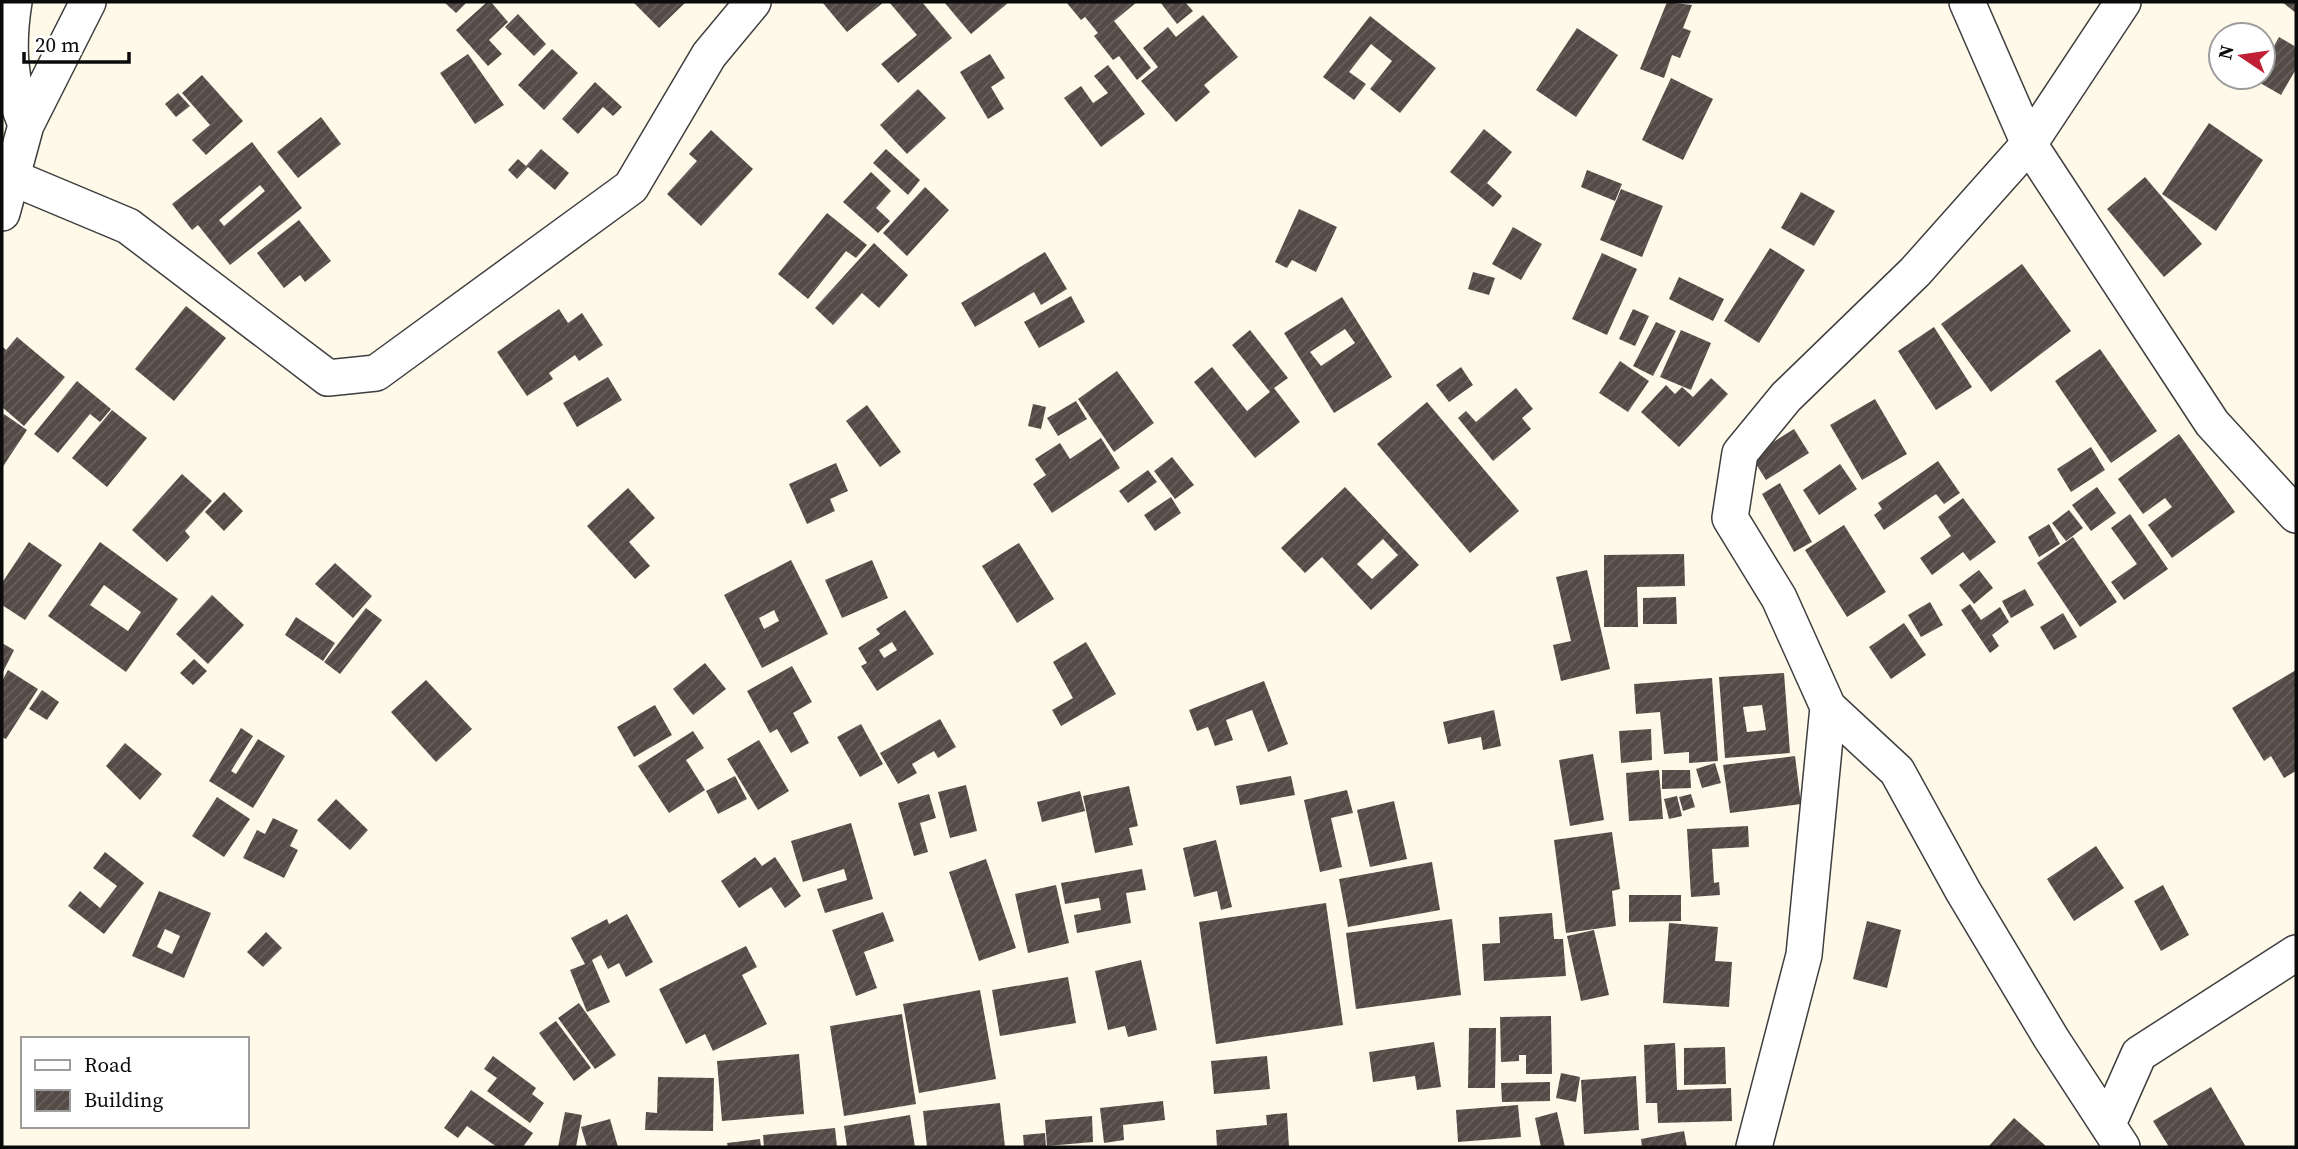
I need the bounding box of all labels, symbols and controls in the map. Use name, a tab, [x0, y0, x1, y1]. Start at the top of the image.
scale bar	[24, 21, 130, 65]
north arrow	[2207, 21, 2277, 91]
text: 20 m	[35, 30, 80, 59]
text: N	[2211, 42, 2240, 62]
legend	[21, 1037, 248, 1128]
text: Road	[84, 1050, 132, 1079]
text: Building	[84, 1085, 163, 1114]

